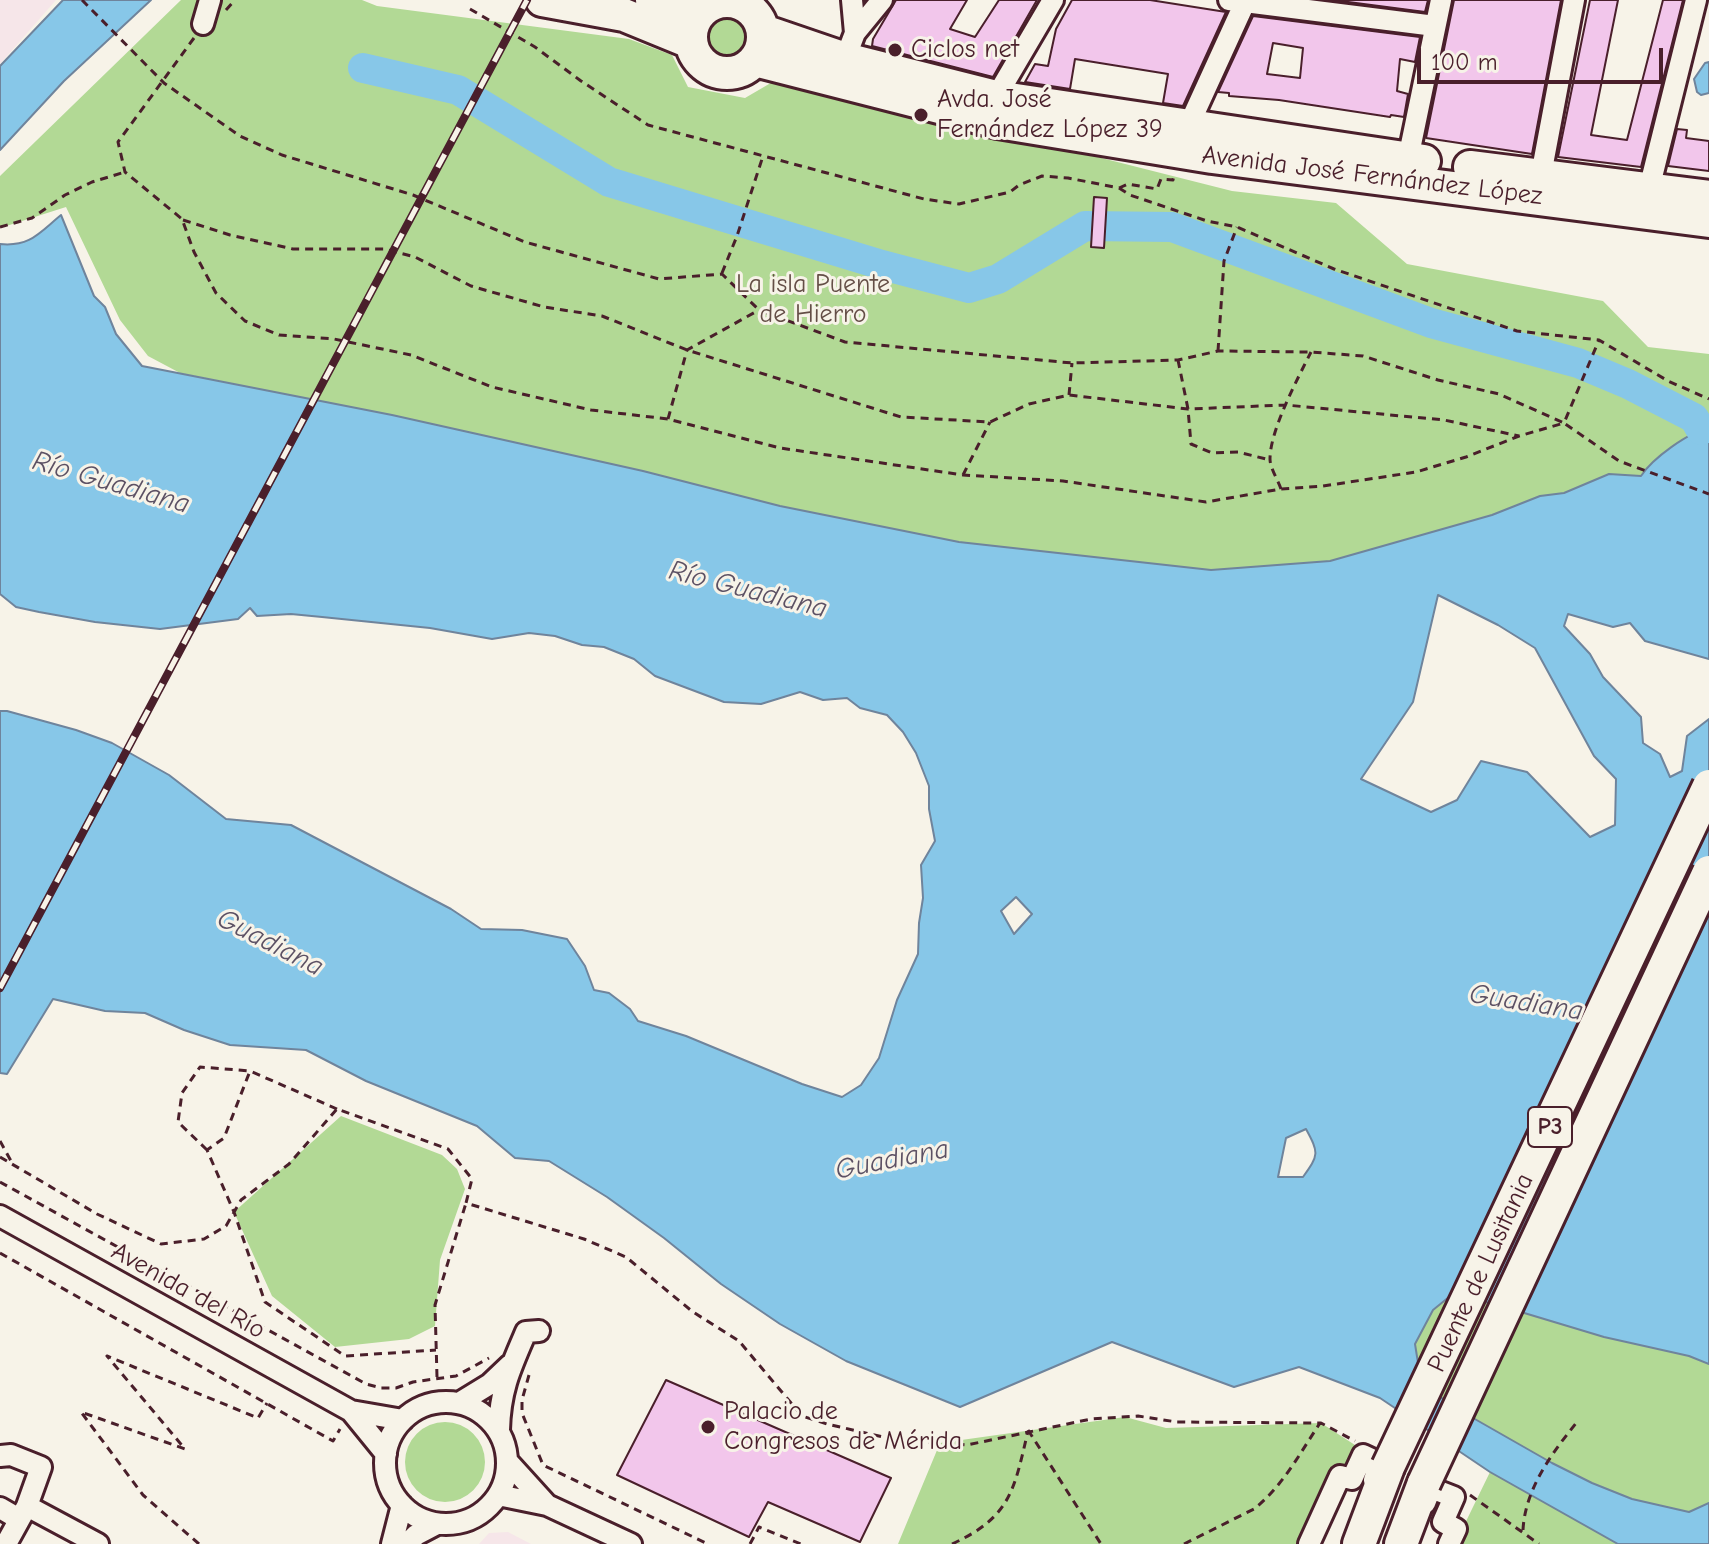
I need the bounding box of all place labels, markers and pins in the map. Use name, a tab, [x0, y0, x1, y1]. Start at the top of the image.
place label: Ciclos net	[911, 34, 1019, 66]
marker: Ciclos net	[886, 41, 904, 59]
place label: Avda. José Fernández López 39	[937, 84, 1163, 146]
marker: Avda. José Fernández López 39	[912, 106, 930, 124]
place label: Palacio de Congresos de Mérida	[724, 1396, 962, 1458]
marker: Palacio de Congresos de Mérida	[699, 1418, 717, 1436]

